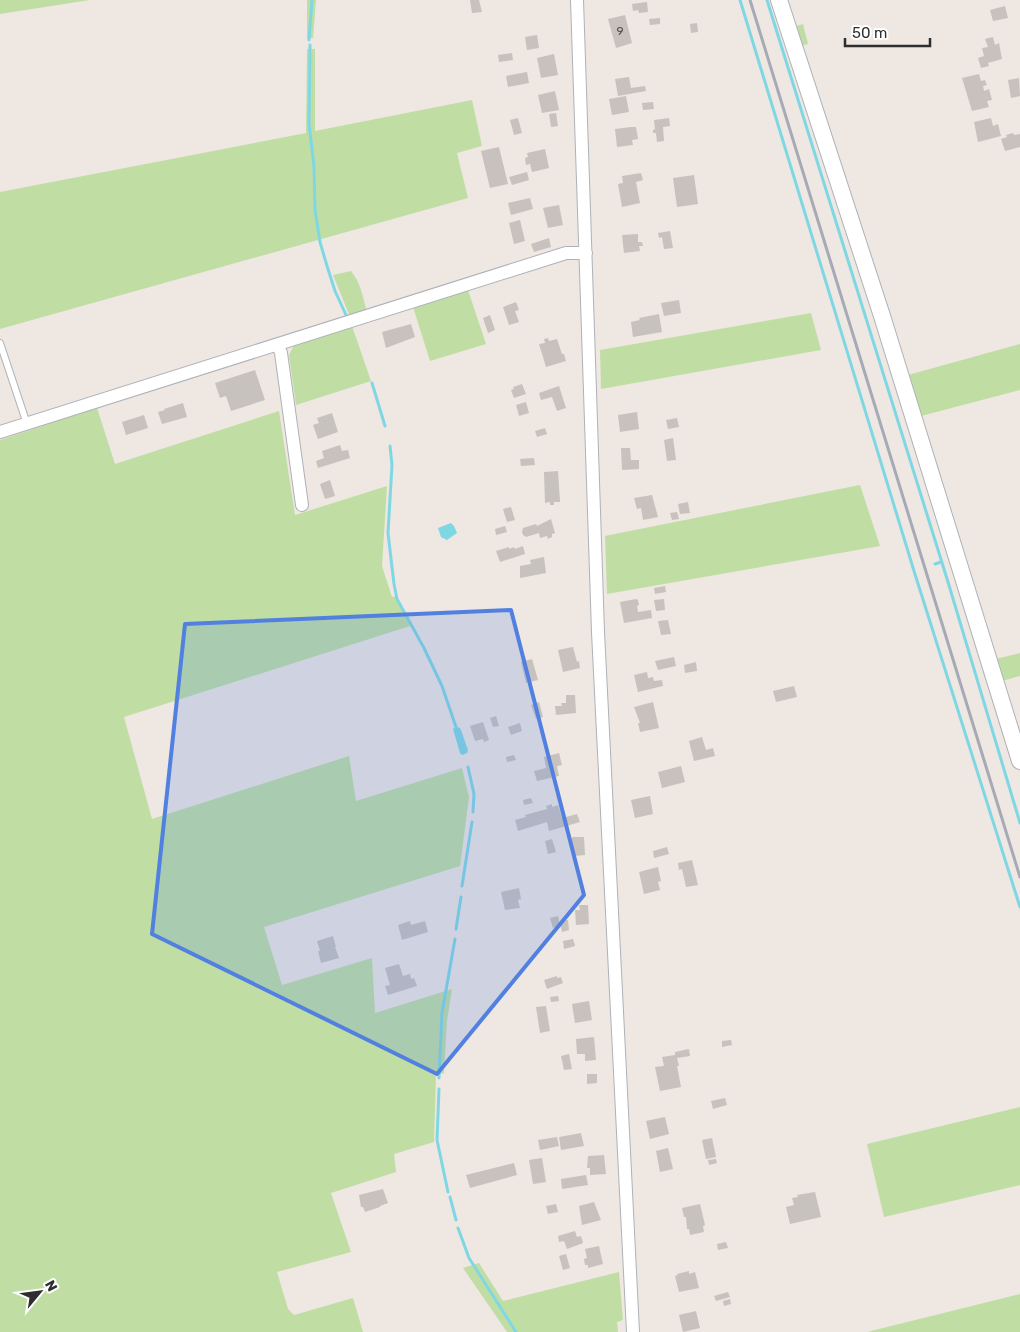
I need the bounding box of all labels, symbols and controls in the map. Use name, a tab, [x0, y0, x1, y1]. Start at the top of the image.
scale bar	[845, 15, 930, 47]
house number: 9	[616, 24, 624, 38]
text: 50 m	[852, 24, 887, 42]
north arrow	[15, 1267, 65, 1317]
text: N	[41, 1277, 61, 1294]

